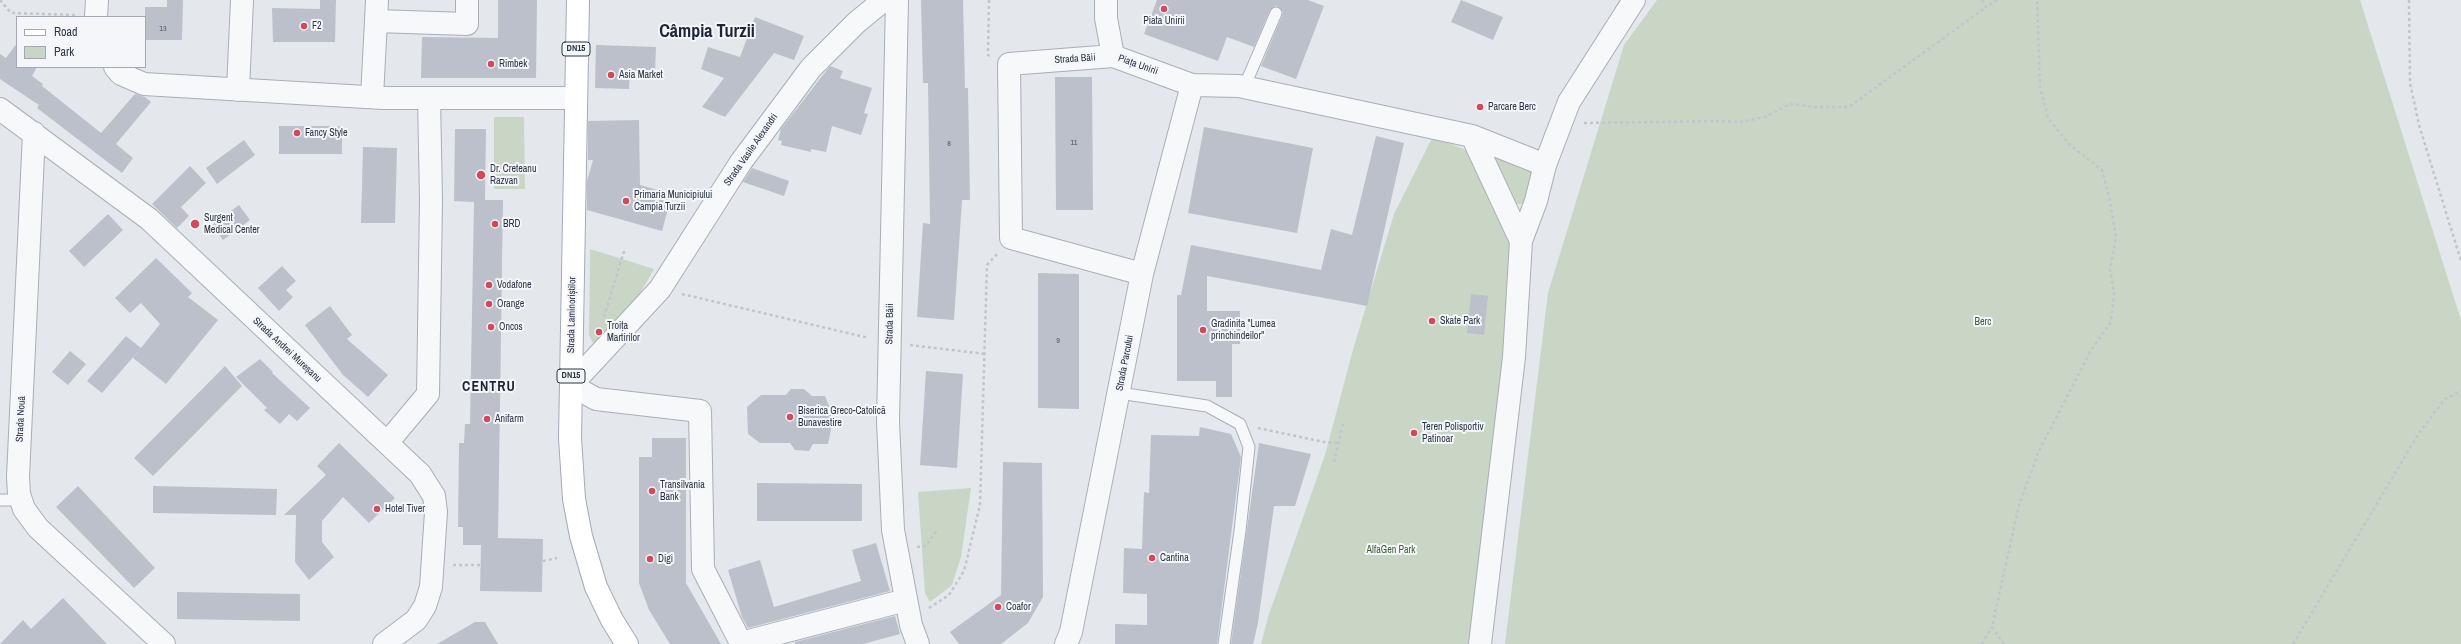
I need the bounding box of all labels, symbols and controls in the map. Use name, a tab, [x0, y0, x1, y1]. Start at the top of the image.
marker: Piata Unirii	[1159, 4, 1169, 14]
place label: Piata Unirii	[1143, 15, 1185, 27]
legend	[16, 16, 146, 68]
place label: F2	[312, 20, 322, 32]
marker: F2	[299, 21, 309, 31]
district label: Câmpia Turzii	[659, 21, 755, 43]
text: Road	[54, 24, 78, 40]
house number: 13	[159, 24, 167, 34]
road number: DN15	[562, 42, 590, 56]
text: Park	[54, 44, 74, 60]
street label: Strada Băii	[1054, 52, 1096, 66]
street label: Piața Unirii	[1116, 52, 1160, 78]
place label: Rimbek	[499, 58, 527, 70]
marker: Rimbek	[486, 59, 496, 69]
place label: Asia Market	[619, 69, 663, 81]
marker: Asia Market	[606, 70, 616, 80]
place label: Parcare Berc	[1488, 101, 1536, 113]
marker: Parcare Berc	[1475, 102, 1485, 112]
street label: Strada Vasile Alexandri	[722, 112, 780, 188]
place label: Fancy Style	[305, 127, 347, 139]
marker: Fancy Style	[292, 128, 302, 138]
house number: 11	[1071, 138, 1077, 148]
house number: 8	[947, 139, 951, 149]
place label: Dr. Creteanu Razvan	[490, 163, 536, 186]
marker: Dr. Creteanu Razvan	[475, 169, 487, 181]
place label: Primaria Municipiului Campia Turzii	[634, 189, 712, 212]
marker: Primaria Municipiului Campia Turzii	[621, 196, 631, 206]
place label: Surgent Medical Center	[204, 212, 260, 236]
marker: Surgent Medical Center	[189, 218, 201, 230]
place label: BRD	[503, 218, 520, 230]
marker: BRD	[490, 219, 500, 229]
street label: Strada Laminoriștilor	[565, 277, 579, 353]
place label: Vodafone	[497, 279, 532, 291]
marker: Vodafone	[484, 280, 494, 290]
place label: Orange	[497, 298, 524, 310]
marker: Orange	[484, 299, 494, 309]
street label: Strada Băii	[884, 303, 896, 345]
street label: Strada Andrei Mureșanu	[250, 315, 324, 385]
place label: Skate Park	[1440, 315, 1480, 327]
marker: Skate Park	[1427, 316, 1437, 326]
park label: Berc	[1975, 316, 1991, 328]
place label: Gradinita "Lumea princhindeilor"	[1211, 318, 1275, 342]
place label: Troița Martirilor	[607, 320, 640, 344]
place label: Oncos	[499, 321, 523, 333]
marker: Oncos	[486, 322, 496, 332]
marker: Gradinita "Lumea princhindeilor"	[1198, 325, 1208, 335]
marker: Troița Martirilor	[594, 327, 604, 337]
street label: Strada Parcului	[1114, 334, 1136, 392]
house number: 9	[1056, 336, 1060, 346]
road number: DN15	[557, 369, 585, 383]
district label: CENTRU	[462, 379, 516, 395]
street label: Strada Nouă	[14, 396, 28, 442]
place label: Biserica Greco-Catolică Bunavestire	[798, 405, 885, 428]
marker: Biserica Greco-Catolică Bunavestire	[785, 412, 795, 422]
place label: Anifarm	[495, 413, 524, 425]
marker: Anifarm	[482, 414, 492, 424]
place label: Teren Polisportiv Patinoar	[1422, 421, 1484, 444]
marker: Teren Polisportiv Patinoar	[1409, 428, 1419, 438]
place label: Transilvania Bank	[660, 479, 705, 502]
marker: Transilvania Bank	[647, 486, 657, 496]
place label: Hotel Tiver	[385, 503, 425, 515]
marker: Hotel Tiver	[372, 504, 382, 514]
park label: AlfaGen Park	[1367, 544, 1415, 556]
place label: Cantina	[1160, 552, 1189, 564]
place label: Digi	[658, 553, 673, 565]
marker: Cantina	[1147, 553, 1157, 563]
marker: Digi	[645, 554, 655, 564]
place label: Coafor	[1006, 601, 1031, 613]
marker: Coafor	[993, 602, 1003, 612]

